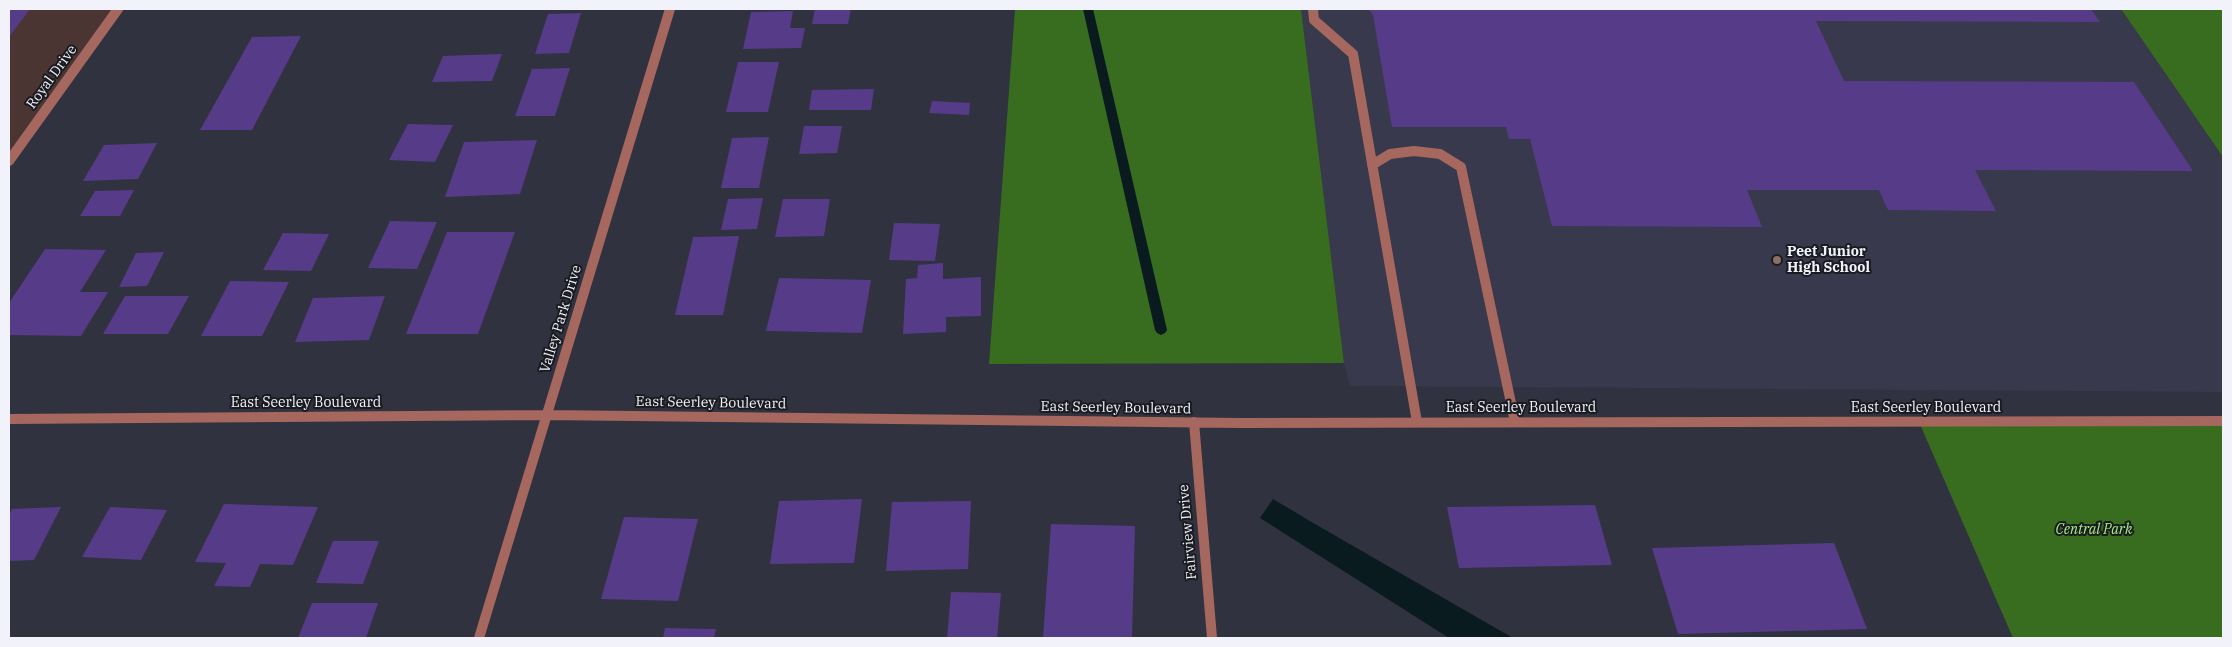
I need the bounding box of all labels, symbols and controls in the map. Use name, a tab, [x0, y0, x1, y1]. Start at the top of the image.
street label: Royal Drive	[23, 42, 81, 112]
place label: Peet Junior High School	[1787, 244, 1870, 276]
marker: Peet Junior High School	[1771, 254, 1783, 266]
street label: Valley Park Drive	[537, 263, 585, 375]
street label: East Seerley Boulevard	[636, 393, 786, 413]
street label: East Seerley Boulevard	[231, 395, 381, 411]
street label: East Seerley Boulevard	[1041, 398, 1191, 418]
street label: East Seerley Boulevard	[1446, 400, 1596, 416]
street label: East Seerley Boulevard	[1851, 400, 2001, 416]
street label: Fairview Drive	[1175, 484, 1201, 580]
park label: Central Park	[2056, 522, 2132, 538]

